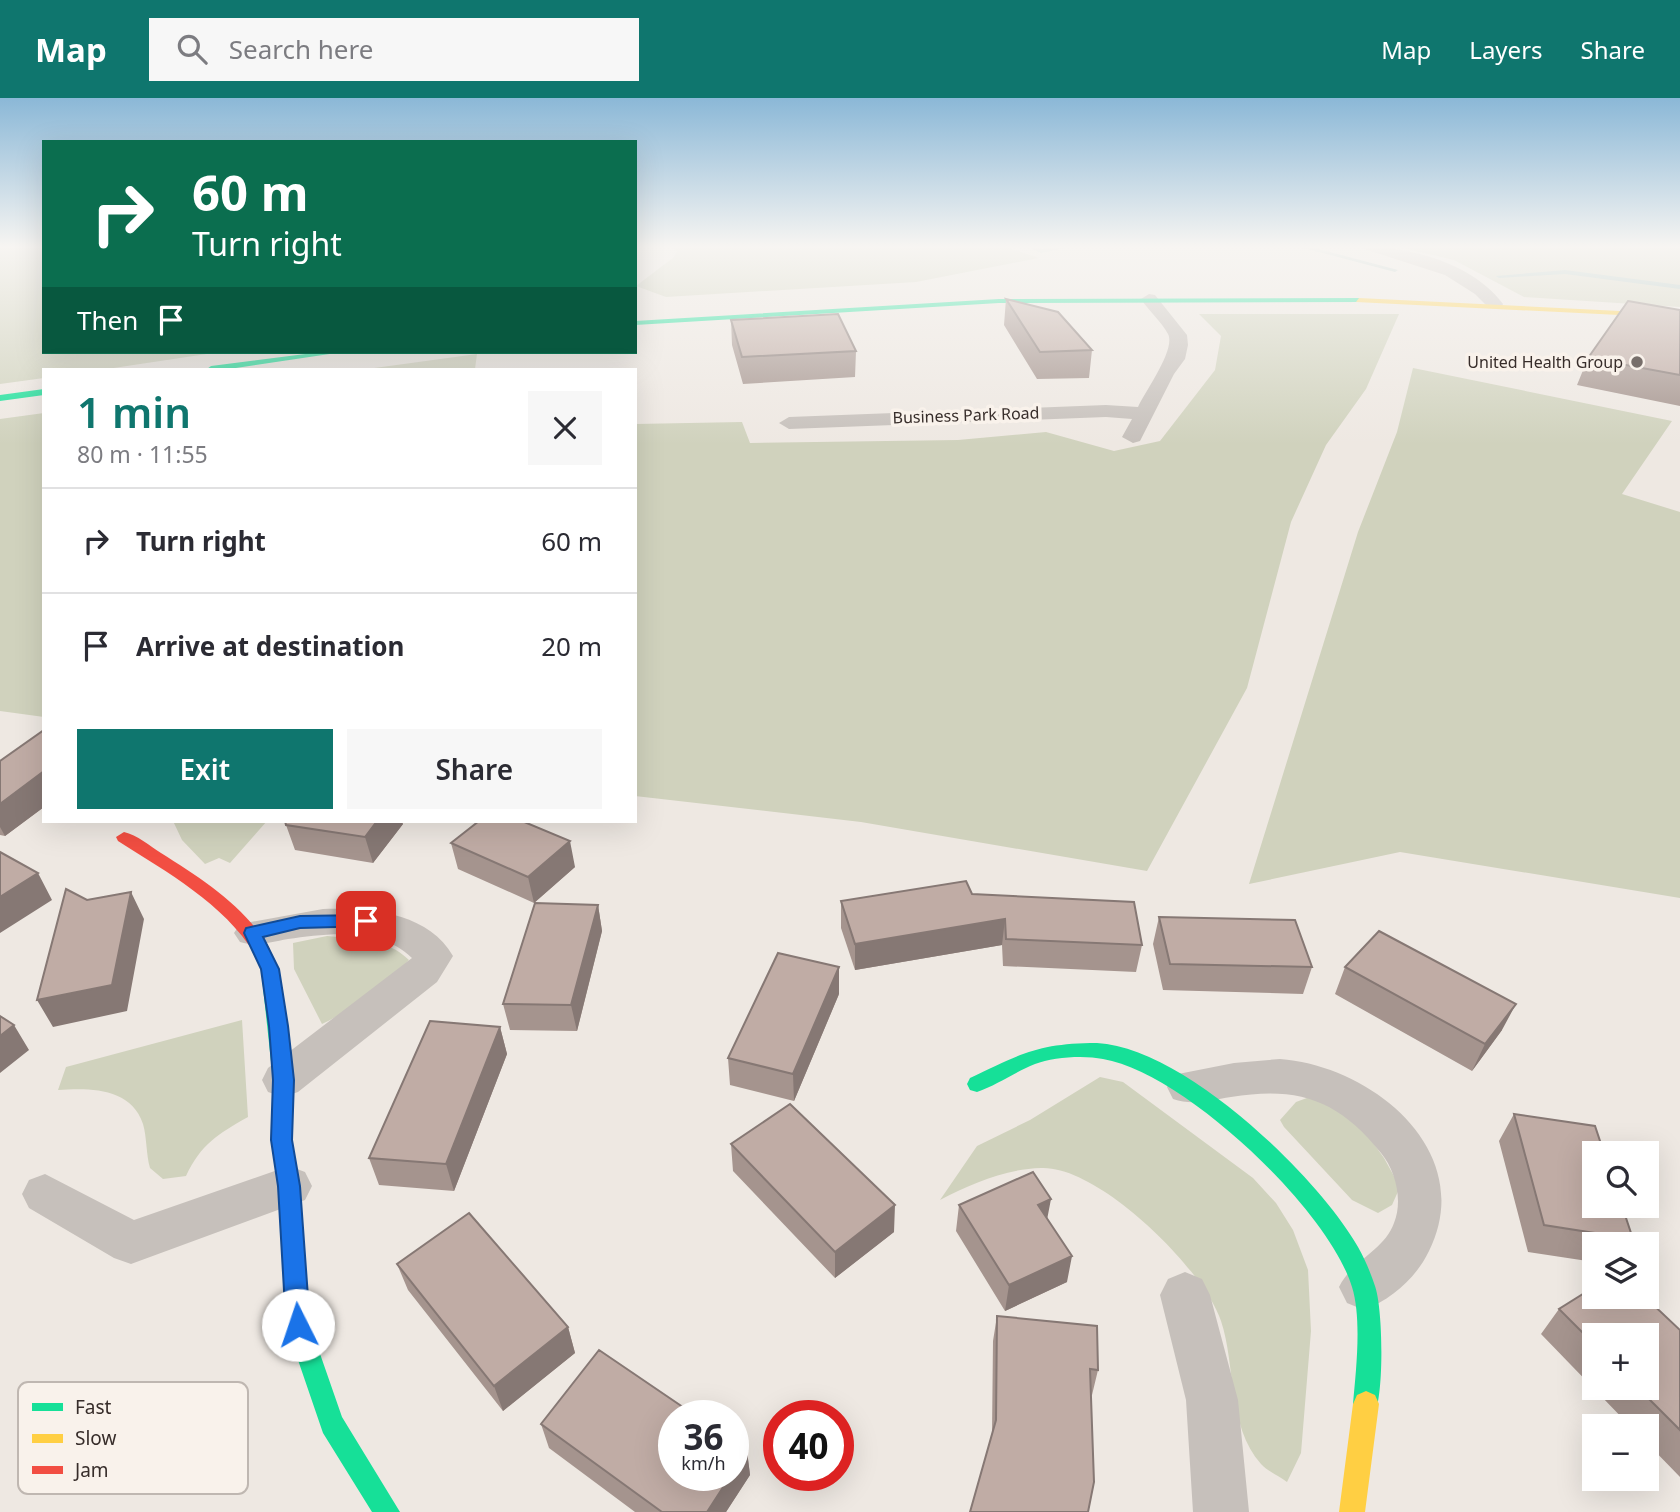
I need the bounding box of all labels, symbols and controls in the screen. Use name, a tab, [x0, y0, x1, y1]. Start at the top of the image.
search box	[149, 18, 639, 81]
text: Map	[35, 27, 107, 72]
icon: search	[173, 30, 211, 68]
text: Search here	[229, 31, 373, 67]
text: Map	[1381, 33, 1431, 66]
text: Layers	[1469, 33, 1543, 66]
text: Share	[1581, 33, 1645, 66]
text: 60 m	[192, 159, 309, 225]
icon: right	[77, 168, 168, 259]
text: Turn right	[192, 222, 342, 265]
icon: arrive	[152, 301, 190, 339]
text: Then	[77, 302, 138, 338]
place label: United Health Group	[1467, 351, 1623, 373]
marker: United Health Group	[1629, 354, 1645, 370]
text: 1 min	[77, 383, 191, 440]
button: close	[528, 391, 602, 465]
street label: Business Park Road	[892, 401, 1040, 429]
text: 80 m · 11:55	[77, 438, 208, 470]
icon: right	[77, 522, 115, 560]
text: Turn right	[136, 523, 266, 559]
text: 60 m	[541, 523, 602, 559]
icon: arrive	[77, 627, 115, 665]
text: Arrive at destination	[136, 628, 405, 664]
text: 20 m	[541, 628, 602, 664]
button: Exit	[77, 729, 333, 809]
button: Share	[347, 729, 602, 809]
pin	[336, 891, 396, 951]
icon: arrive	[347, 902, 385, 940]
map controls	[1582, 1141, 1659, 1491]
button: search	[1582, 1141, 1659, 1218]
button: layers	[1582, 1232, 1659, 1309]
position arrow	[261, 1288, 335, 1362]
button: +	[1582, 1323, 1659, 1400]
legend	[18, 1382, 248, 1494]
text: Fast	[75, 1394, 112, 1420]
speed limit sign: 40	[763, 1400, 854, 1491]
text: 36	[683, 1413, 724, 1460]
button: −	[1582, 1414, 1659, 1491]
text: Slow	[75, 1425, 116, 1451]
text: km/h	[681, 1451, 726, 1475]
text: Jam	[73, 1457, 109, 1483]

